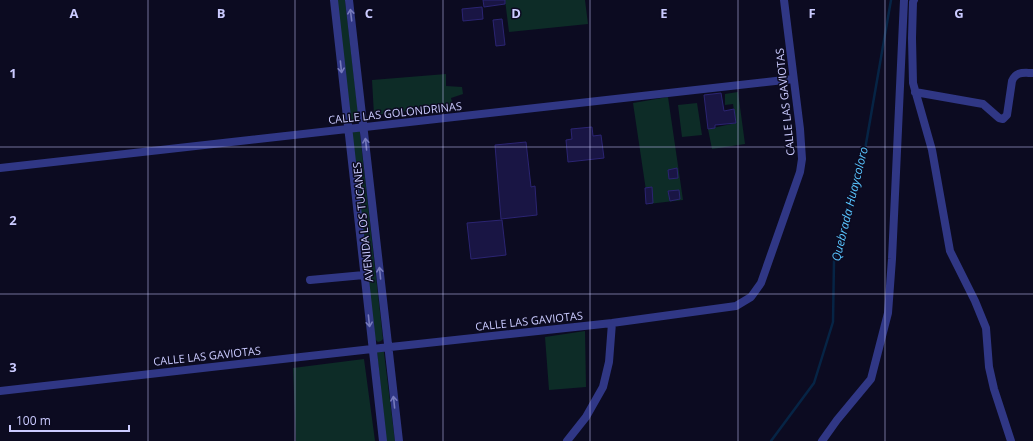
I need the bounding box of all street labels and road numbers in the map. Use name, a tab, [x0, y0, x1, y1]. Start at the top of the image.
street label: CALLE LAS GAVIOTAS	[771, 48, 798, 157]
street label: CALLE LAS GOLONDRINAS	[327, 98, 462, 127]
street label: AVENIDA LOS TUCANES	[349, 161, 376, 283]
street label: CALLE LAS GAVIOTAS	[474, 307, 583, 334]
street label: CALLE LAS GAVIOTAS	[152, 342, 261, 369]

